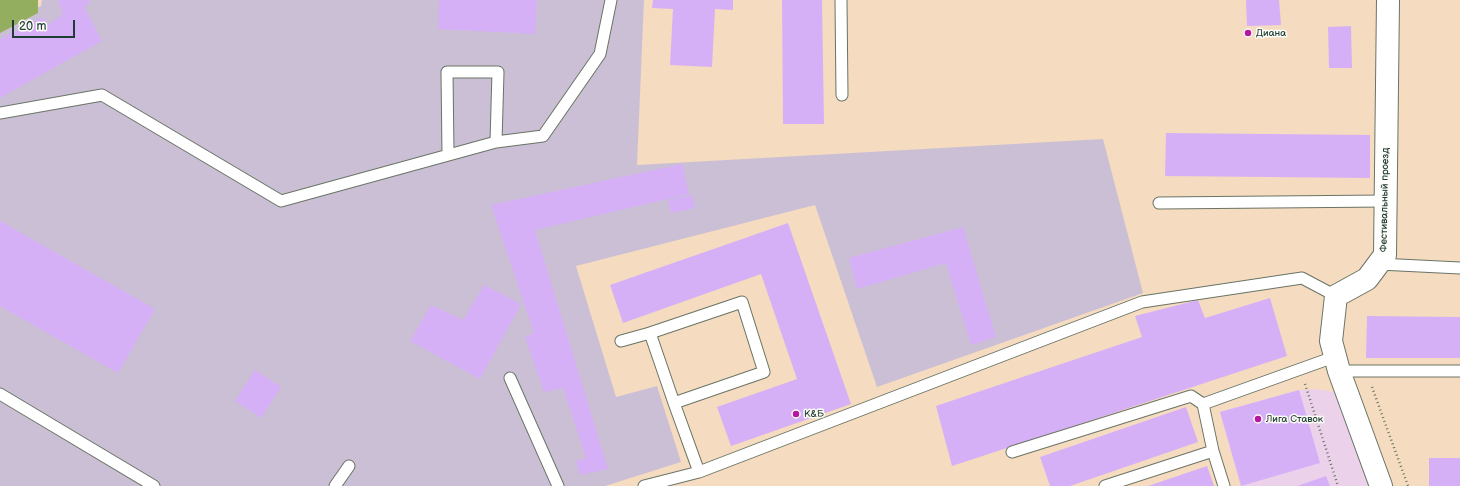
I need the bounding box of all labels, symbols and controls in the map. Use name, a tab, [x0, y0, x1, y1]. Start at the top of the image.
scale bar	[14, 12, 77, 38]
text: 20 m	[19, 19, 46, 34]
place label: Диана	[1256, 27, 1286, 39]
marker: Диана	[1243, 28, 1253, 38]
street label: Фестивальный проезд	[1378, 148, 1392, 252]
place label: К&Б	[804, 408, 824, 420]
marker: К&Б	[791, 409, 801, 419]
place label: Лига Ставок	[1266, 413, 1323, 425]
marker: Лига Ставок	[1253, 414, 1263, 424]

